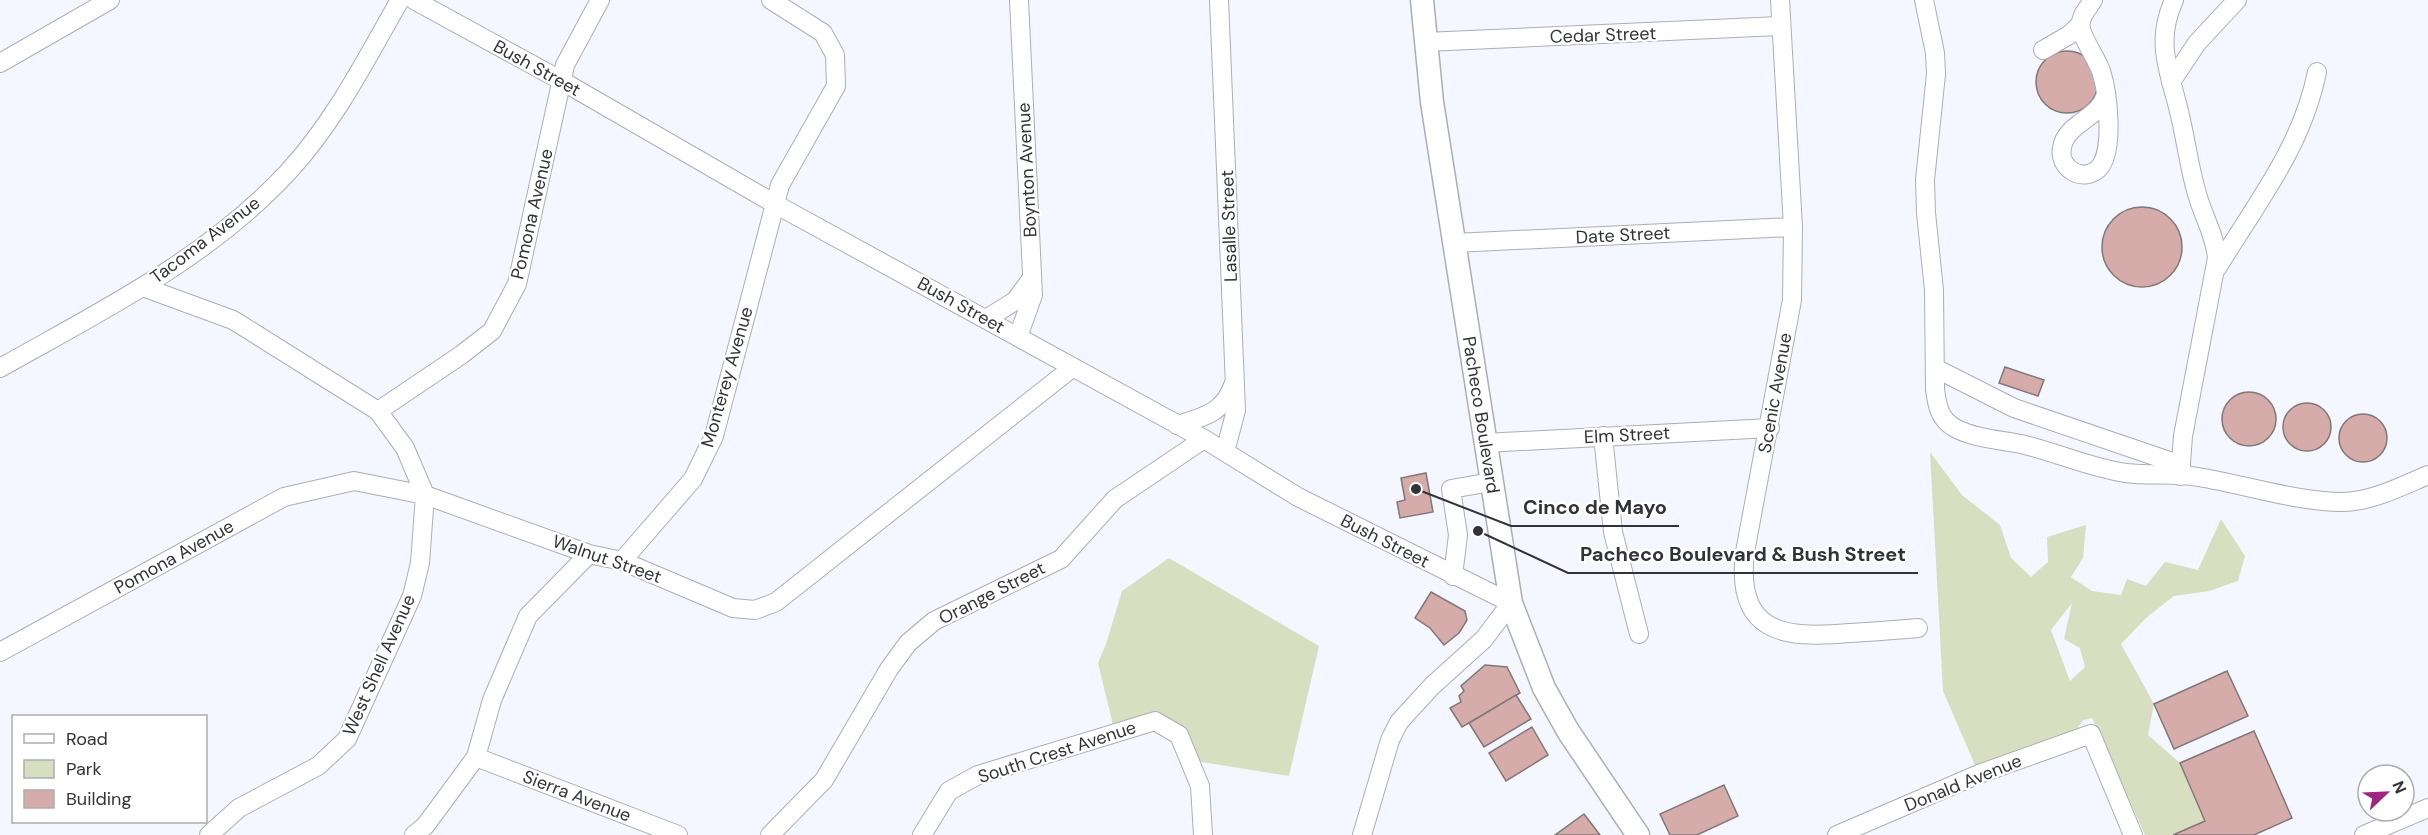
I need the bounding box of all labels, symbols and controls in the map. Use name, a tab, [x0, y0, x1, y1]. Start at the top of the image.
street label: Cedar Street	[1549, 21, 1657, 49]
street label: Bush Street	[489, 34, 585, 102]
street label: Boynton Avenue	[1011, 102, 1043, 238]
street label: Pomona Avenue	[505, 146, 559, 282]
street label: Lasalle Street	[1215, 170, 1243, 282]
street label: Tacoma Avenue	[145, 191, 265, 289]
street label: Date Street	[1575, 221, 1671, 249]
street label: Bush Street	[913, 271, 1009, 339]
street label: Monterey Avenue	[695, 304, 759, 450]
street label: Scenic Avenue	[1753, 331, 1797, 455]
street label: Pacheco Boulevard	[1457, 335, 1505, 495]
street label: Elm Street	[1583, 421, 1671, 449]
callout: Cinco de Mayo	[1511, 488, 1679, 526]
text: Cinco de Mayo	[1523, 494, 1667, 520]
street label: Bush Street	[1337, 508, 1433, 574]
street label: Pomona Avenue	[110, 514, 238, 600]
street label: Walnut Street	[549, 529, 665, 589]
callout: Pacheco Boulevard & Bush Street	[1568, 535, 1918, 573]
text: Pacheco Boulevard & Bush Street	[1580, 541, 1906, 567]
street label: Orange Street	[935, 556, 1049, 630]
street label: West Shell Avenue	[337, 591, 421, 739]
legend	[12, 715, 207, 823]
street label: South Crest Avenue	[975, 715, 1139, 789]
text: Road	[66, 727, 108, 751]
street label: Donald Avenue	[1901, 749, 2025, 817]
text: Park	[66, 757, 102, 781]
north arrow	[2356, 763, 2416, 823]
street label: Sierra Avenue	[519, 764, 635, 828]
text: N	[2387, 778, 2411, 797]
text: Building	[66, 787, 131, 811]

